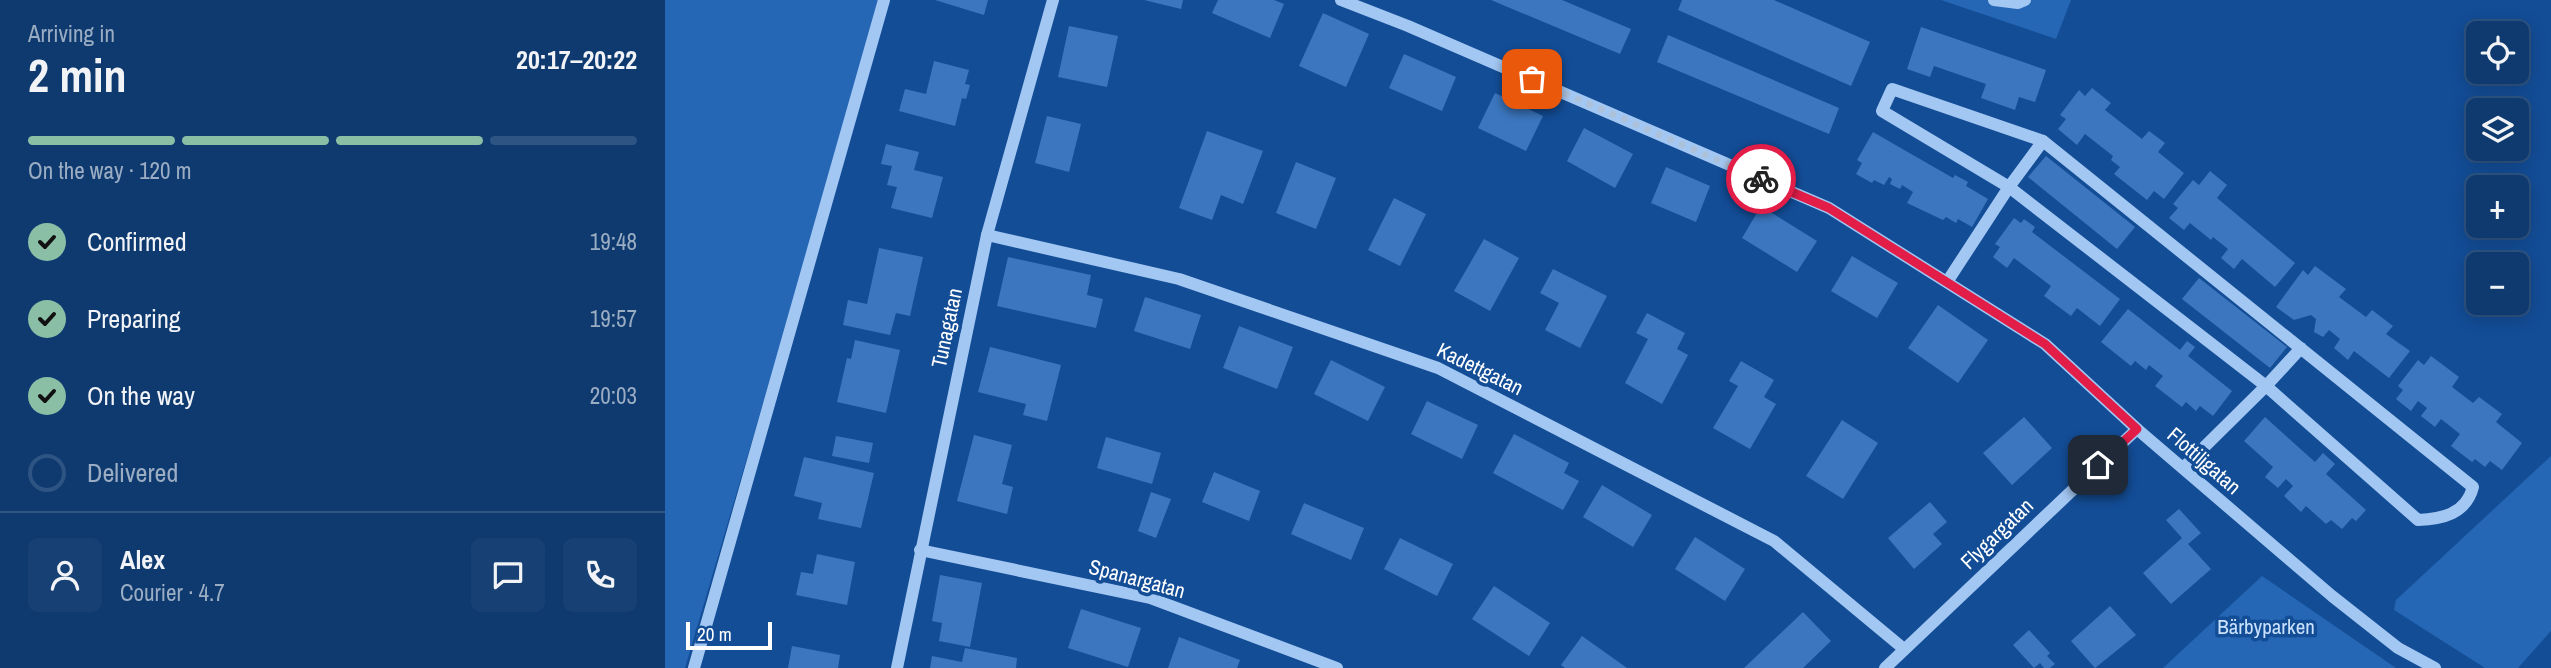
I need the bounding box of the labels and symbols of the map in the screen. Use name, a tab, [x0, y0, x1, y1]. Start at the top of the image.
pin	[1502, 49, 1562, 109]
courier	[1726, 144, 1796, 214]
street label: Tunagatan	[924, 285, 969, 370]
street label: Kadettgatan	[1432, 335, 1528, 402]
street label: Flottiljgatan	[2161, 420, 2247, 501]
pin	[2068, 435, 2128, 495]
street label: Flygargatan	[1954, 492, 2039, 576]
street label: Spanargatan	[1086, 552, 1189, 605]
park label: Bärbyparken	[2217, 612, 2315, 641]
scale bar	[686, 619, 772, 651]

